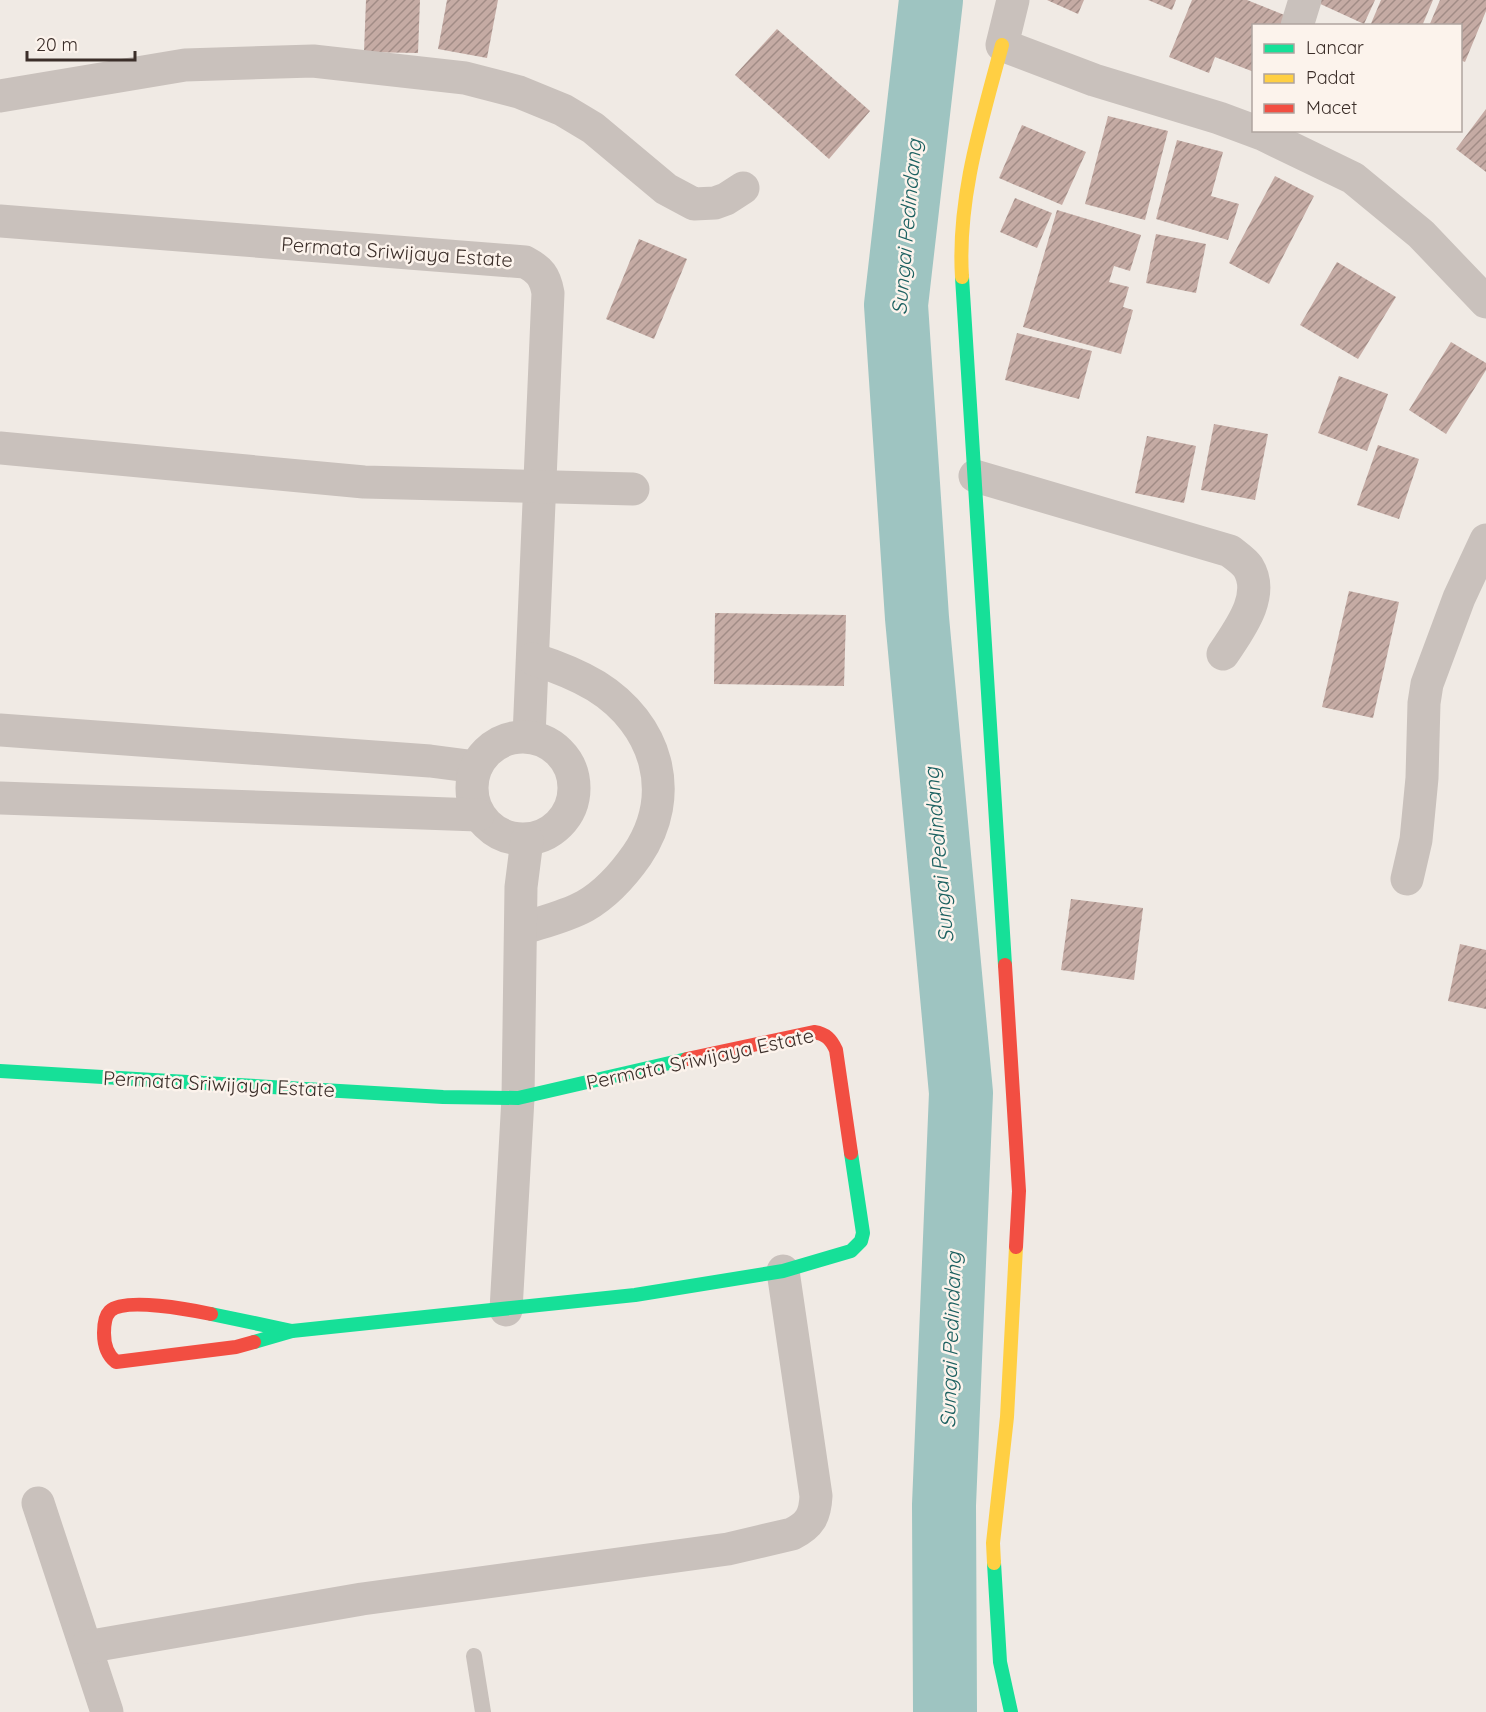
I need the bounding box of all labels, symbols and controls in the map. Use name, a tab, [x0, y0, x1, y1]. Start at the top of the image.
scale bar	[27, 24, 135, 62]
legend	[1252, 24, 1462, 132]
text: 20 m	[36, 33, 78, 56]
text: Lancar	[1306, 36, 1364, 59]
text: Padat	[1306, 66, 1355, 89]
text: Macet	[1306, 96, 1357, 119]
water label: Sungai Pedindang	[885, 136, 927, 316]
street label: Permata Sriwijaya Estate	[280, 231, 514, 272]
water label: Sungai Pedindang	[917, 764, 959, 944]
street label: Permata Sriwijaya Estate	[584, 1022, 816, 1095]
street label: Permata Sriwijaya Estate	[102, 1065, 336, 1102]
water label: Sungai Pedindang	[934, 1250, 966, 1428]

